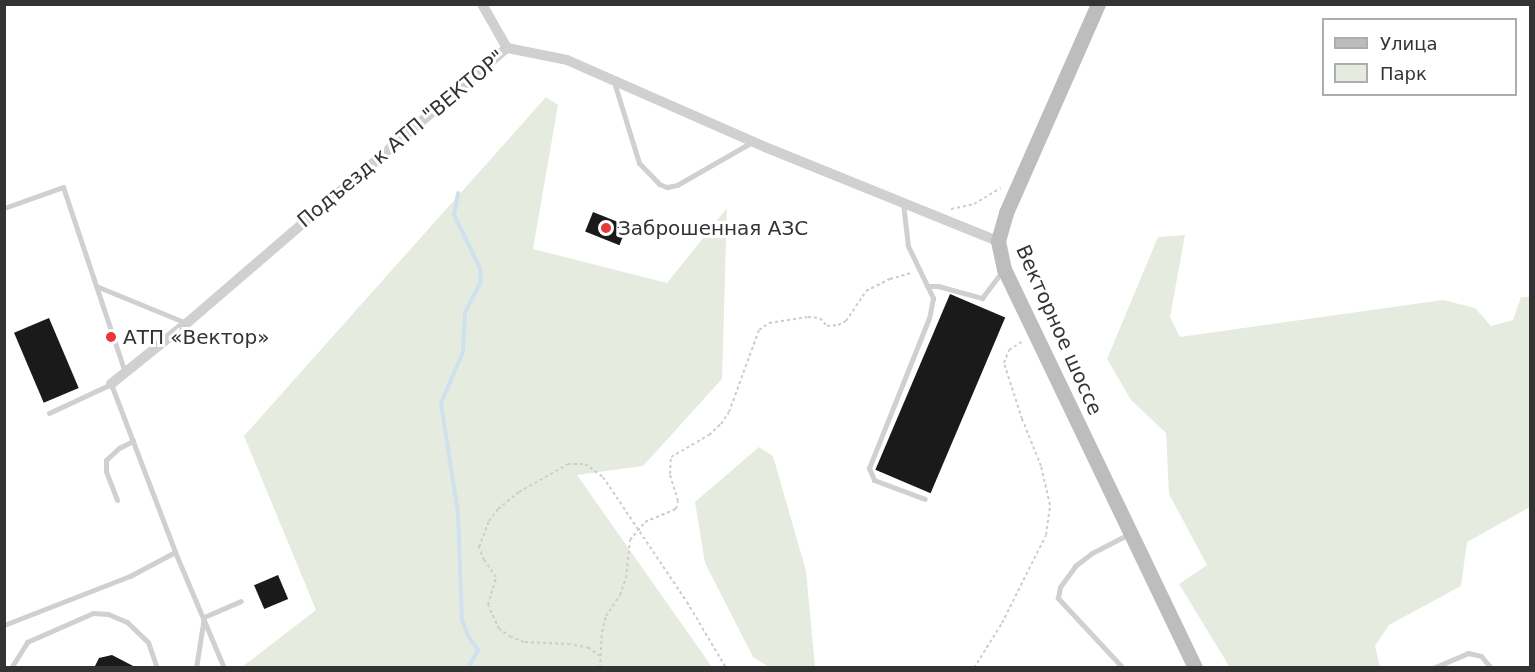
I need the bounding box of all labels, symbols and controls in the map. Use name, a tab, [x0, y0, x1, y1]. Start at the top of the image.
legend	[1322, 18, 1517, 96]
text: Улица	[1380, 33, 1437, 54]
street label: Подъезд к АТП "ВЕКТОР"	[293, 45, 509, 233]
text: Парк	[1380, 63, 1427, 84]
place label: Заброшенная АЗС	[618, 216, 808, 240]
marker: Заброшенная АЗС	[599, 221, 613, 235]
street label: Векторное шоссе	[1011, 241, 1107, 419]
place label: АТП «Вектор»	[123, 325, 269, 349]
marker: АТП «Вектор»	[104, 330, 118, 344]

